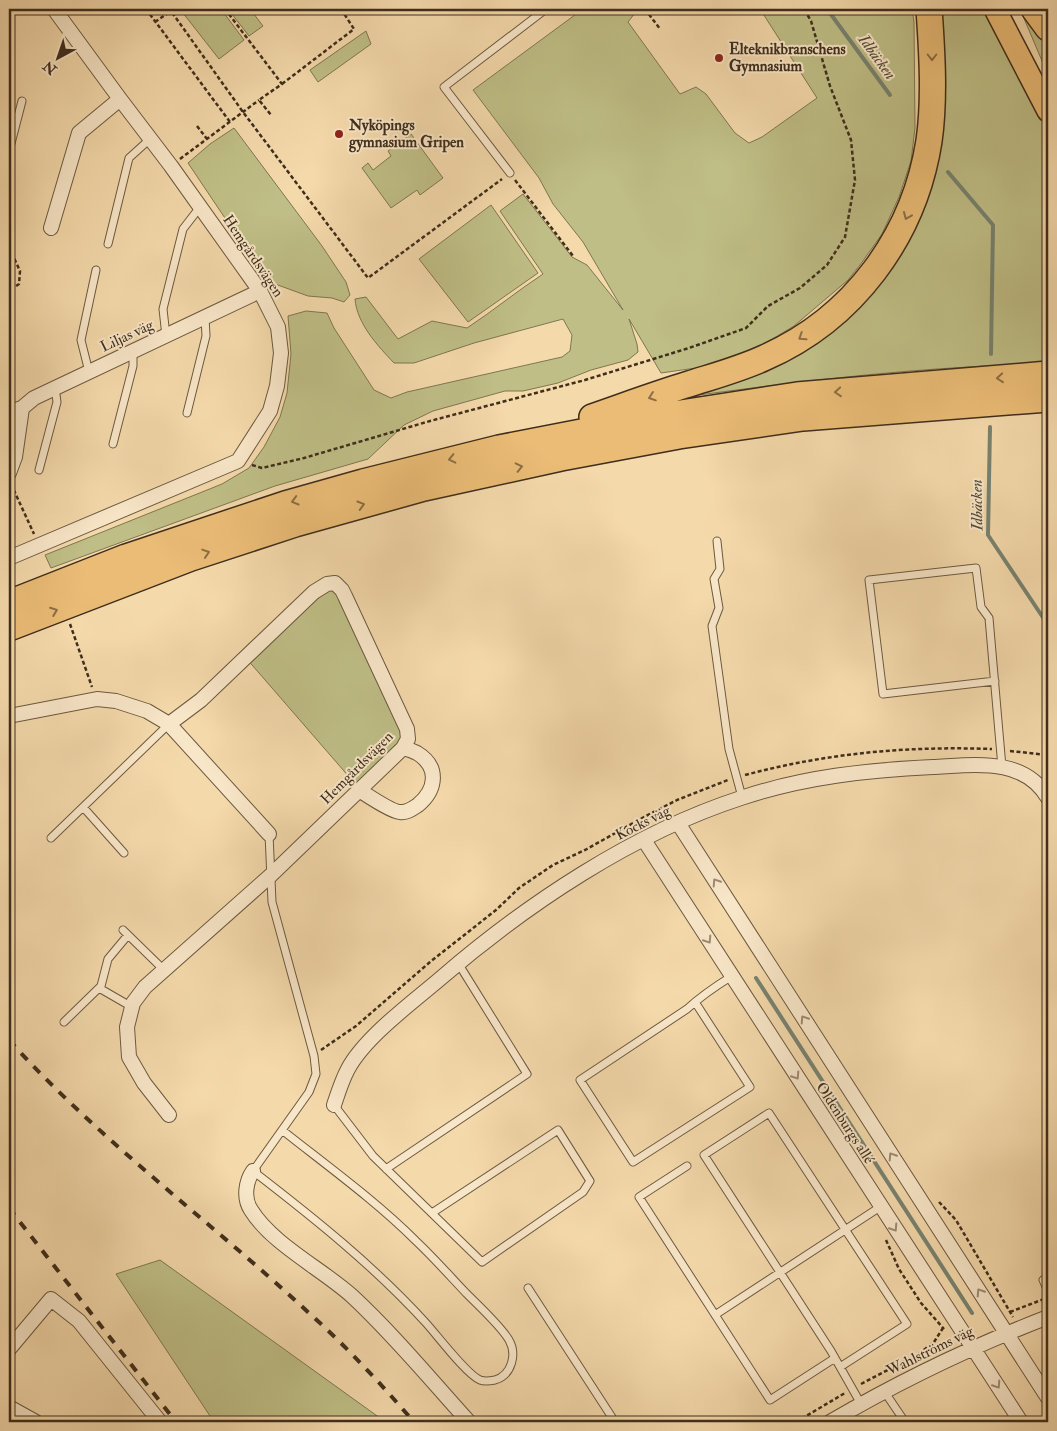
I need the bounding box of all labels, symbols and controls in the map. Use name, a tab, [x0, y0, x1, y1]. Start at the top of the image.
water label: Idbäcken	[853, 30, 900, 84]
north arrow	[32, 32, 82, 82]
place label: Elteknikbranschens Gymnasium	[729, 40, 846, 77]
marker: Elteknikbranschens Gymnasium	[713, 52, 725, 64]
one-way arrow	[927, 54, 937, 62]
text: N	[39, 57, 61, 79]
place label: Nyköpings gymnasium Gripen	[348, 116, 464, 153]
marker: Nyköpings gymnasium Gripen	[333, 128, 345, 140]
street label: Hemgårdsvägen	[218, 211, 288, 301]
one-way arrow	[903, 211, 914, 220]
street label: Liljas väg	[97, 315, 157, 357]
one-way arrow	[799, 331, 808, 340]
one-way arrow	[995, 372, 1003, 383]
one-way arrow	[833, 386, 841, 397]
one-way arrow	[648, 391, 656, 401]
one-way arrow	[447, 453, 456, 464]
one-way arrow	[515, 462, 524, 473]
water label: Idbäcken	[967, 479, 987, 532]
one-way arrow	[291, 495, 299, 506]
one-way arrow	[357, 500, 365, 510]
one-way arrow	[201, 549, 210, 559]
one-way arrow	[49, 607, 58, 617]
street label: Hemgårdsvägen	[316, 727, 398, 809]
street label: Kocks väg	[612, 801, 674, 845]
one-way arrow	[713, 879, 722, 888]
one-way arrow	[702, 934, 712, 943]
one-way arrow	[801, 1015, 810, 1025]
one-way arrow	[790, 1071, 800, 1080]
street label: Oldenburgs allé	[812, 1079, 879, 1168]
one-way arrow	[889, 1152, 898, 1161]
one-way arrow	[888, 1222, 897, 1231]
one-way arrow	[976, 1289, 986, 1298]
street label: Wahlströms väg	[882, 1321, 977, 1381]
one-way arrow	[991, 1380, 1000, 1389]

